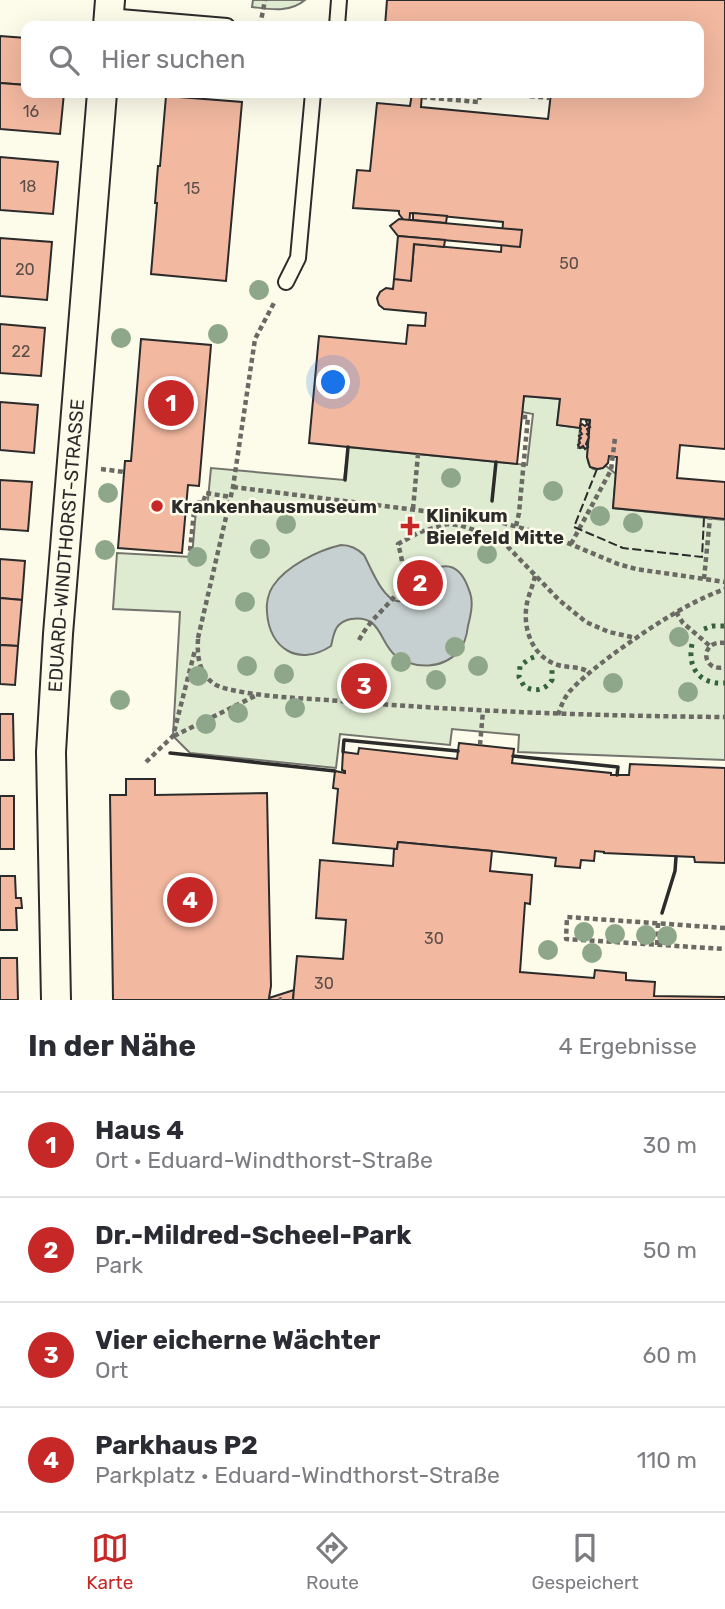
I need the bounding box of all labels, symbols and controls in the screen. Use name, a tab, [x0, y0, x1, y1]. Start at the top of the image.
search box	[21, 21, 704, 98]
icon: search	[45, 41, 83, 79]
text: Hier suchen	[101, 44, 246, 75]
house number: 16	[23, 102, 40, 121]
house number: 18	[19, 177, 37, 196]
house number: 15	[184, 179, 200, 198]
house number: 50	[559, 254, 579, 273]
house number: 20	[15, 260, 35, 279]
house number: 22	[12, 342, 30, 361]
your location	[316, 365, 350, 399]
pin: 1	[148, 377, 194, 429]
street label: EDUARD-WINDTHORST-STRASSE	[44, 398, 89, 693]
place label: Krankenhausmuseum	[171, 495, 377, 518]
marker: Krankenhausmuseum	[149, 498, 165, 514]
place label: Klinikum Bielefeld Mitte	[426, 504, 564, 549]
marker: Klinikum Bielefeld Mitte	[400, 516, 420, 536]
pin: 2	[397, 557, 443, 609]
pin: 3	[341, 660, 387, 712]
pin: 4	[167, 874, 213, 926]
house number: 30	[424, 929, 444, 948]
house number: 30	[314, 974, 334, 993]
text: In der Nähe	[28, 1028, 196, 1064]
text: 4 Ergebnisse	[559, 1032, 697, 1060]
text: Haus 4	[95, 1115, 184, 1146]
text: 1	[45, 1131, 57, 1159]
text: 30 m	[642, 1131, 697, 1159]
text: Ort · Eduard-Windthorst-Straße	[95, 1146, 433, 1174]
text: Dr.-Mildred-Scheel-Park	[95, 1220, 411, 1251]
text: 2	[44, 1236, 58, 1264]
text: 50 m	[643, 1236, 697, 1264]
text: Park	[95, 1251, 143, 1279]
text: Vier eicherne Wächter	[95, 1325, 380, 1356]
text: 3	[43, 1341, 59, 1369]
text: 60 m	[642, 1341, 697, 1369]
text: Ort	[95, 1356, 128, 1384]
text: Parkhaus P2	[95, 1430, 258, 1461]
text: 4	[43, 1446, 59, 1474]
text: 110 m	[637, 1446, 697, 1474]
text: Parkplatz · Eduard-Windthorst-Straße	[95, 1461, 500, 1489]
tab: Karte	[86, 1529, 133, 1594]
tab: Route	[306, 1529, 359, 1594]
tab: Gespeichert	[531, 1529, 639, 1594]

